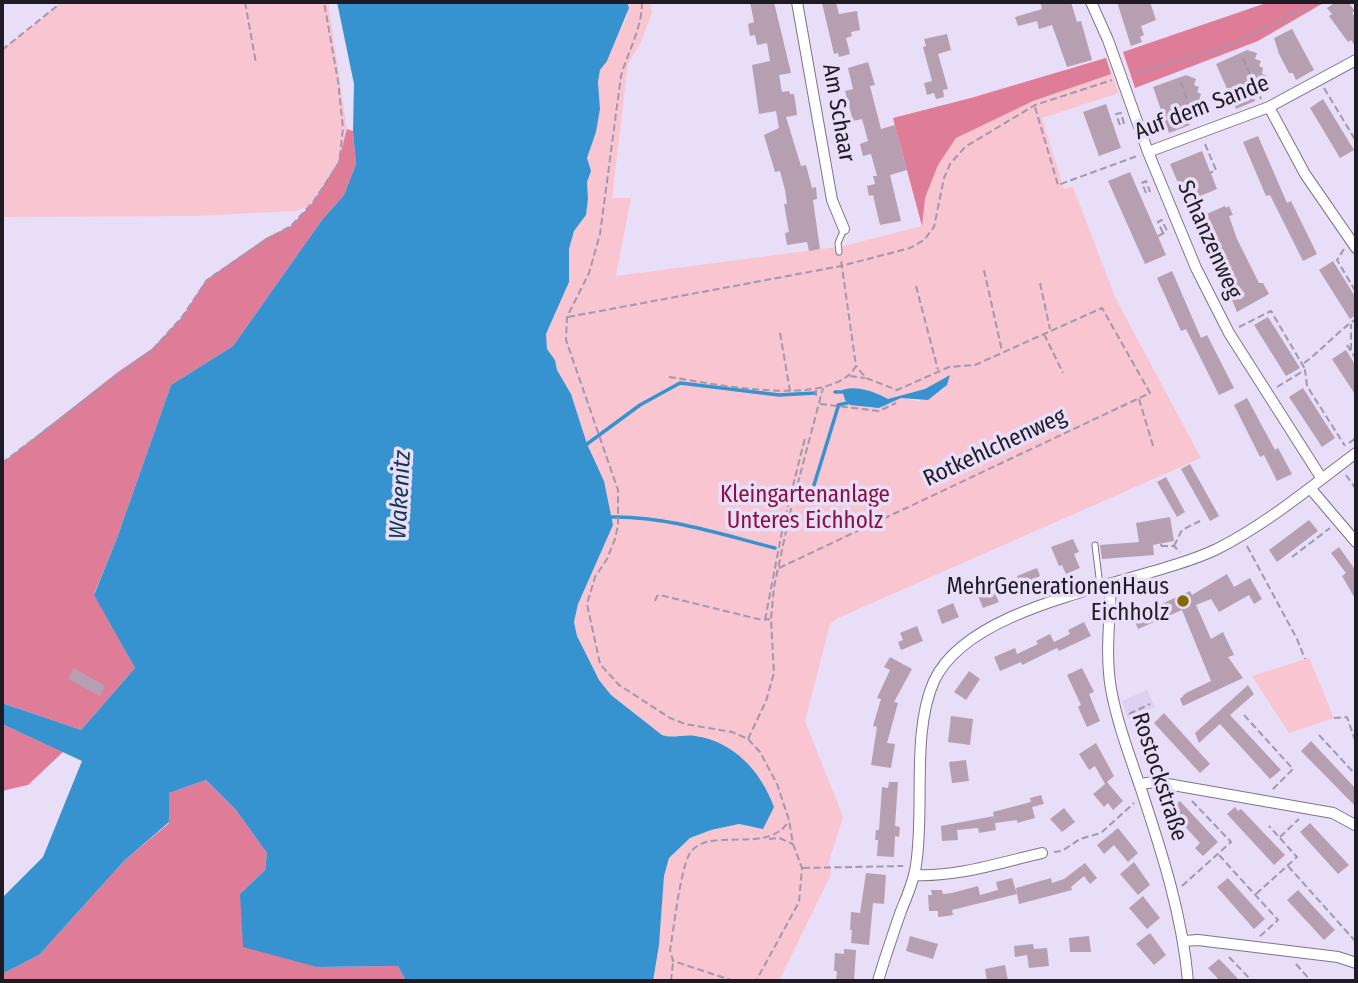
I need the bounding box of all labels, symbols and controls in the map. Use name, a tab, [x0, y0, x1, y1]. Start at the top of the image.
street label: Am Schaar	[816, 62, 860, 164]
street label: Auf dem Sande	[1131, 70, 1273, 146]
street label: Schanzenweg	[1171, 177, 1247, 303]
street label: Rotkehlchenweg	[919, 403, 1071, 493]
water label: Wakenitz	[384, 450, 418, 540]
park label: Kleingartenanlage Unteres Eichholz	[720, 482, 890, 536]
place label: MehrGenerationenHaus Eichholz	[946, 574, 1169, 628]
marker: MehrGenerationenHaus Eichholz	[1175, 593, 1191, 609]
street label: Rostockstraße	[1125, 709, 1193, 845]

